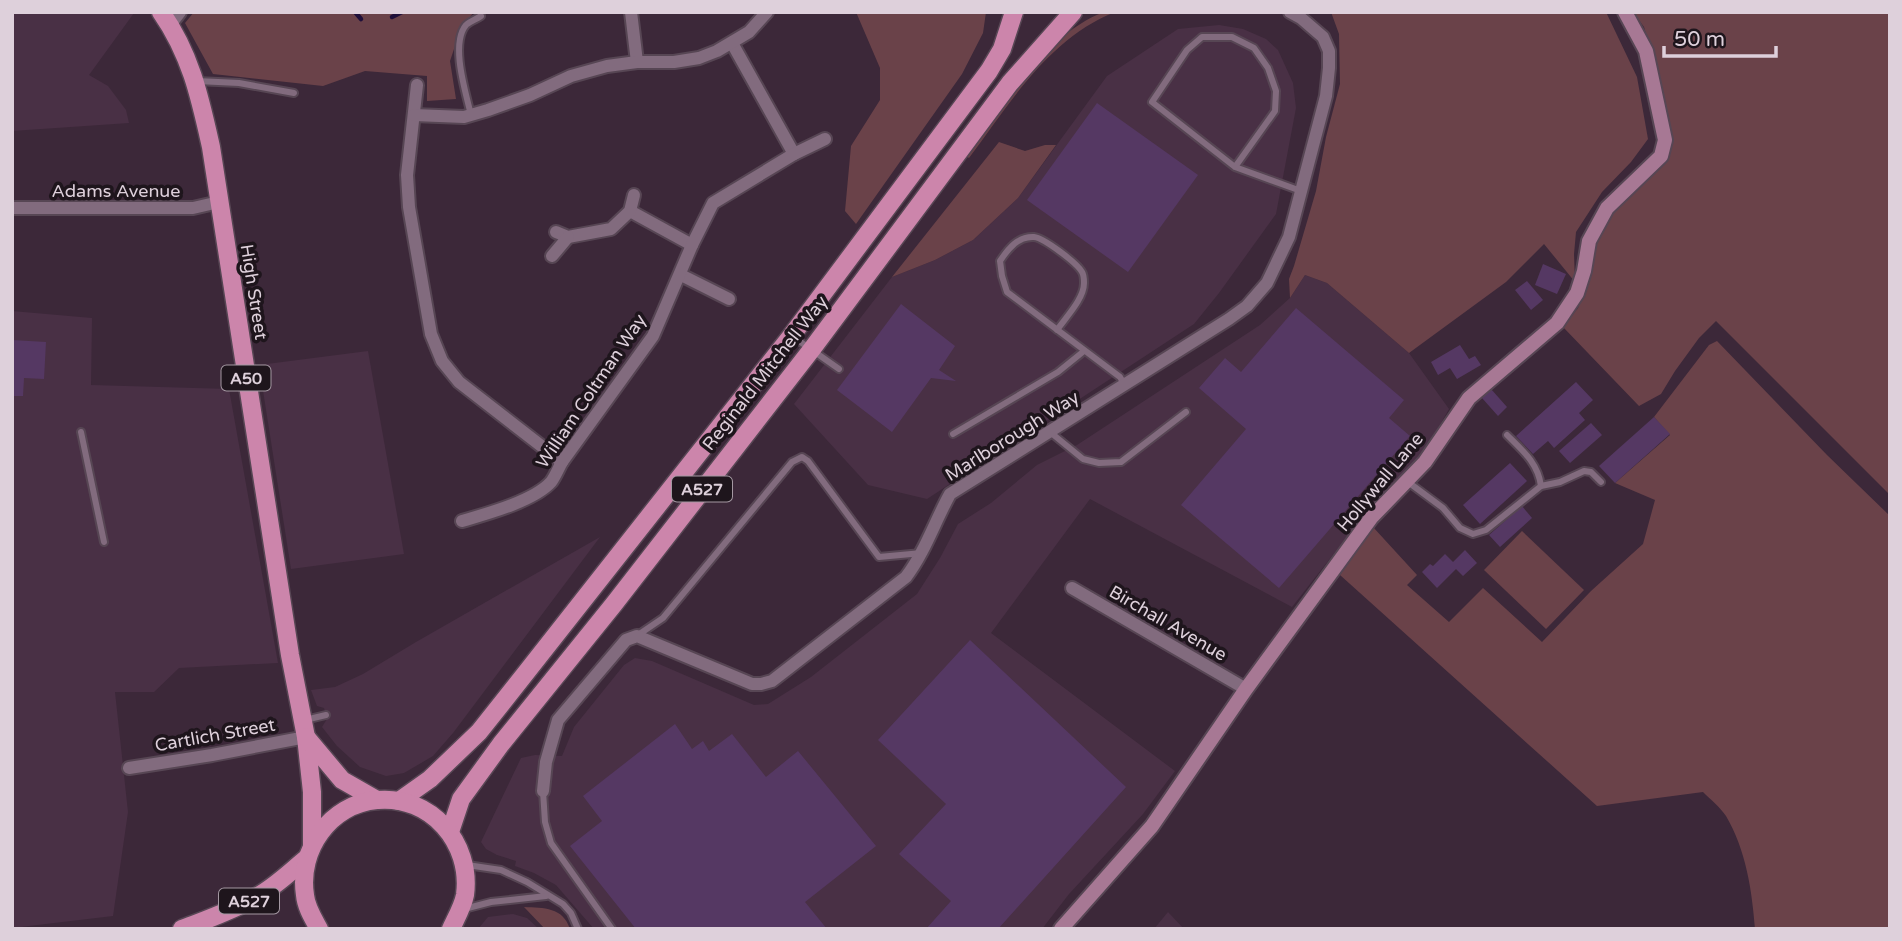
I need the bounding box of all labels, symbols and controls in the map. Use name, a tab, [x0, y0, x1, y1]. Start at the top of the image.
scale bar	[1664, 14, 1776, 58]
text: 50 m	[1674, 27, 1725, 52]
street label: Adams Avenue	[52, 180, 180, 202]
street label: High Street	[236, 243, 272, 341]
street label: Reginald Mitchell Way	[698, 291, 832, 455]
street label: William Coltman Way	[531, 309, 651, 472]
road number: A50	[222, 366, 270, 390]
street label: Marlborough Way	[941, 386, 1083, 486]
street label: Hollywall Lane	[1332, 428, 1428, 536]
road number: A527	[672, 476, 732, 502]
street label: Birchall Avenue	[1105, 580, 1231, 666]
street label: Cartlich Street	[153, 714, 277, 756]
road number: A527	[219, 888, 279, 914]

